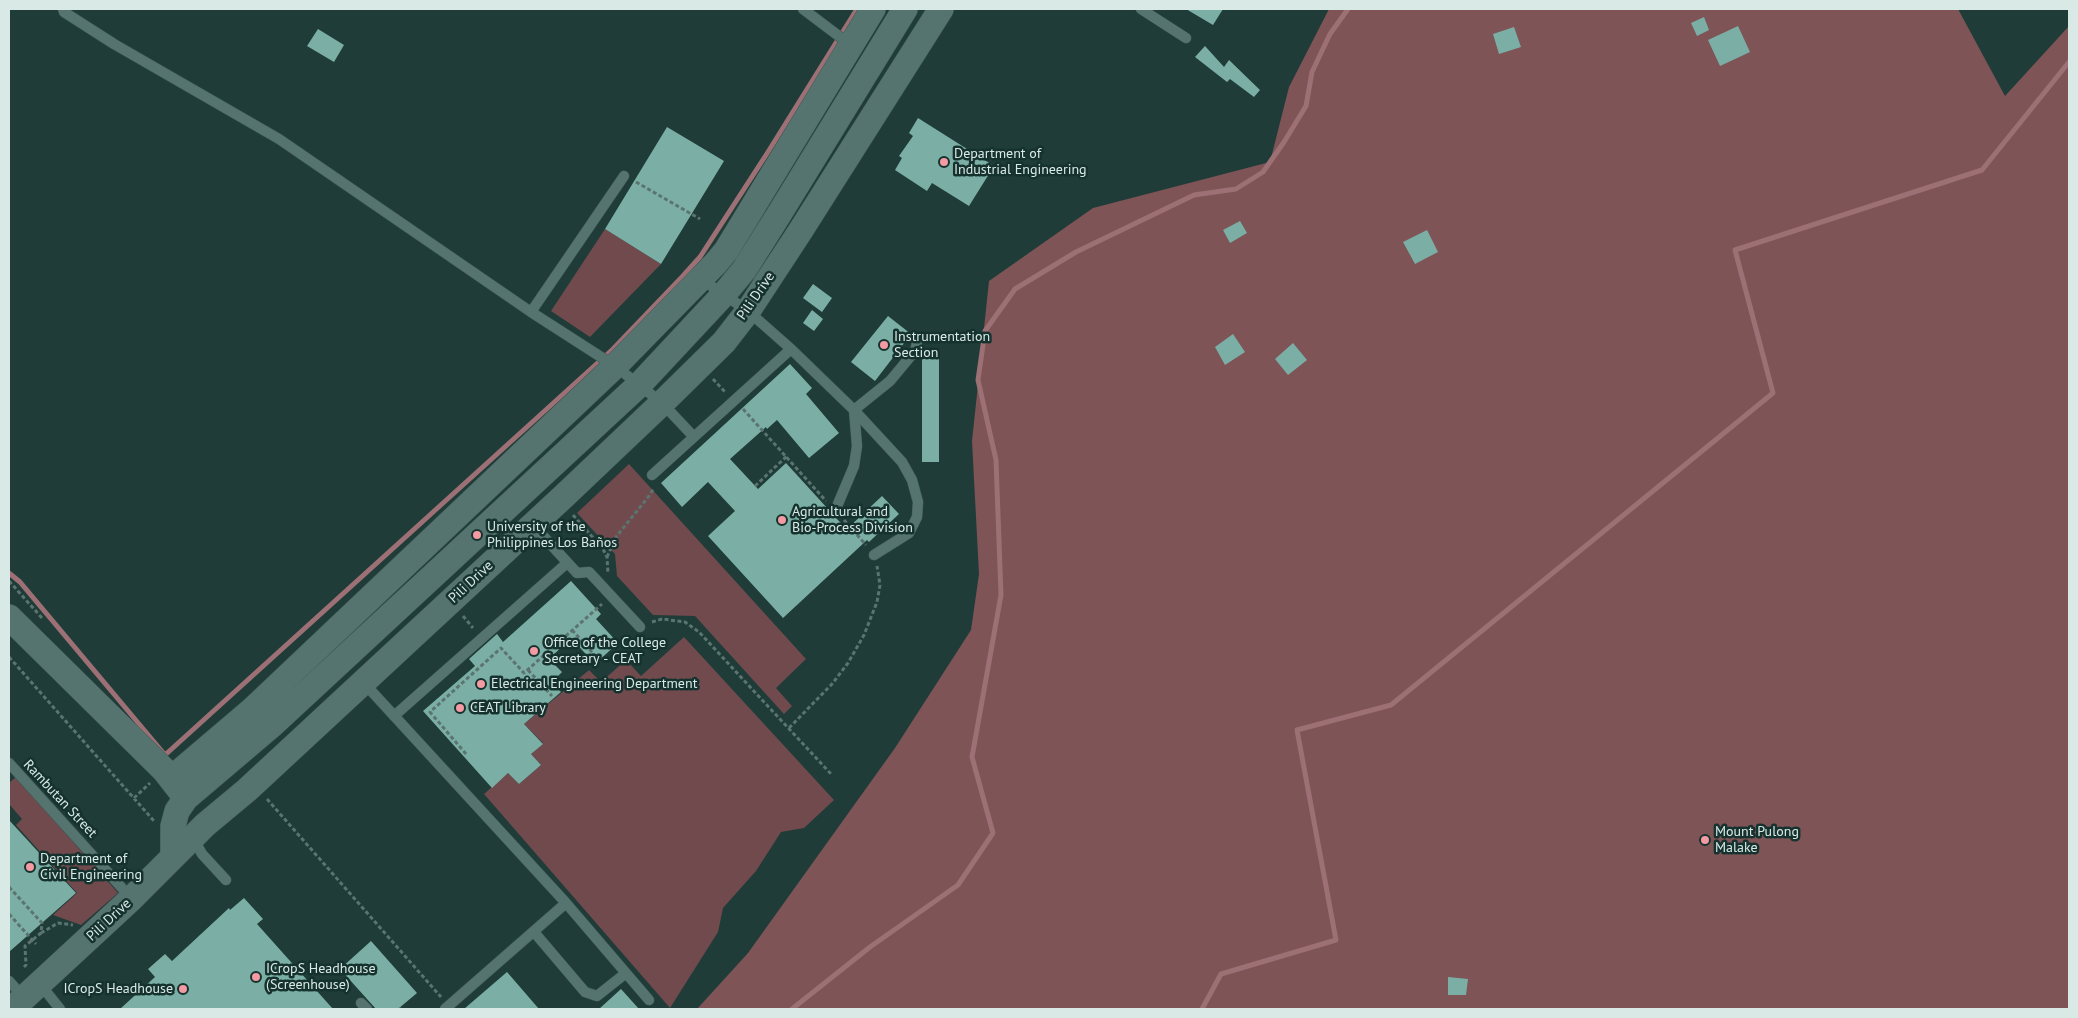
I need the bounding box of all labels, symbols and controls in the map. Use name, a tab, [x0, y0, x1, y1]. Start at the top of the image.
place label: Department of Industrial Engineering	[954, 146, 1087, 178]
marker: Department of Industrial Engineering	[938, 156, 950, 168]
street label: Pili Drive	[733, 269, 779, 323]
place label: Instrumentation Section	[894, 329, 990, 362]
marker: Instrumentation Section	[878, 339, 890, 351]
place label: Agricultural and Bio-Process Division	[792, 504, 913, 536]
marker: Agricultural and Bio-Process Division	[776, 514, 788, 526]
place label: University of the Philippines Los Baños	[487, 519, 617, 552]
marker: University of the Philippines Los Baños	[471, 529, 483, 541]
street label: Pili Drive	[445, 557, 497, 607]
place label: Office of the College Secretary - CEAT	[544, 635, 666, 668]
marker: Office of the College Secretary - CEAT	[528, 645, 540, 657]
place label: Electrical Engineering Department	[491, 676, 697, 692]
marker: Electrical Engineering Department	[475, 678, 487, 690]
place label: CEAT Library	[470, 700, 546, 716]
marker: CEAT Library	[454, 702, 466, 714]
street label: Rambutan Street	[20, 757, 100, 841]
place label: Mount Pulong Malake	[1715, 824, 1799, 856]
marker: Mount Pulong Malake	[1699, 834, 1711, 846]
place label: Department of Civil Engineering	[40, 851, 142, 884]
marker: Department of Civil Engineering	[24, 861, 36, 873]
street label: Pili Drive	[83, 895, 135, 945]
place label: ICropS Headhouse (Screenhouse)	[266, 961, 376, 994]
marker: ICropS Headhouse (Screenhouse)	[250, 971, 262, 983]
place label: ICropS Headhouse	[63, 981, 173, 997]
marker: ICropS Headhouse	[177, 983, 189, 995]

